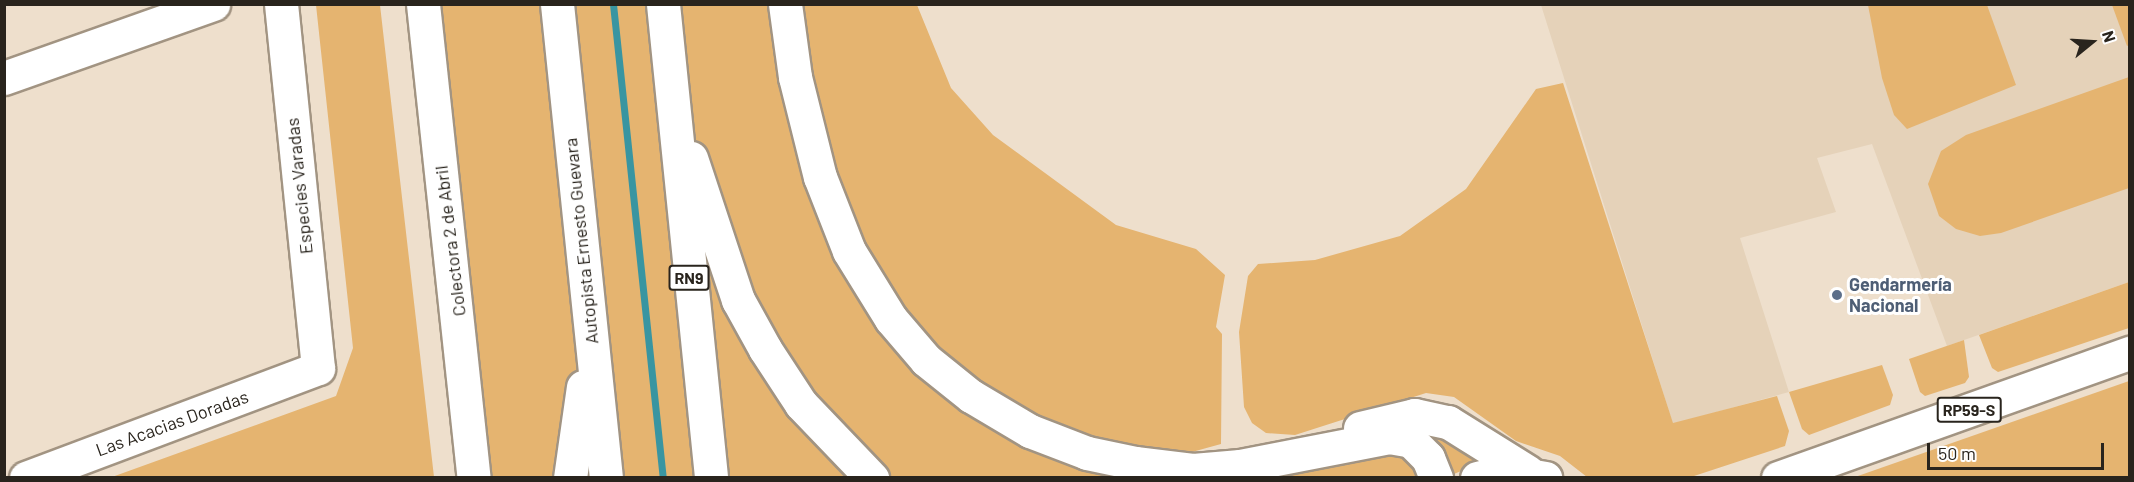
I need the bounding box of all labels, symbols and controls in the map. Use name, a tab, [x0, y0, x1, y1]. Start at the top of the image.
north arrow	[2062, 12, 2122, 72]
text: N	[2099, 28, 2120, 44]
street label: Especies Varadas	[281, 117, 317, 255]
street label: Autopista Ernesto Guevara	[559, 137, 603, 345]
street label: Colectora 2 de Abril	[430, 164, 470, 318]
road number: RN9	[668, 265, 710, 291]
place label: Gendarmería Nacional	[1849, 274, 1952, 316]
marker: Gendarmería Nacional	[1830, 288, 1844, 302]
street label: Las Acacias Doradas	[93, 385, 251, 461]
road number: RP59-S	[1936, 397, 2002, 423]
scale bar	[1930, 431, 2107, 469]
text: 50 m	[1938, 442, 1976, 464]

